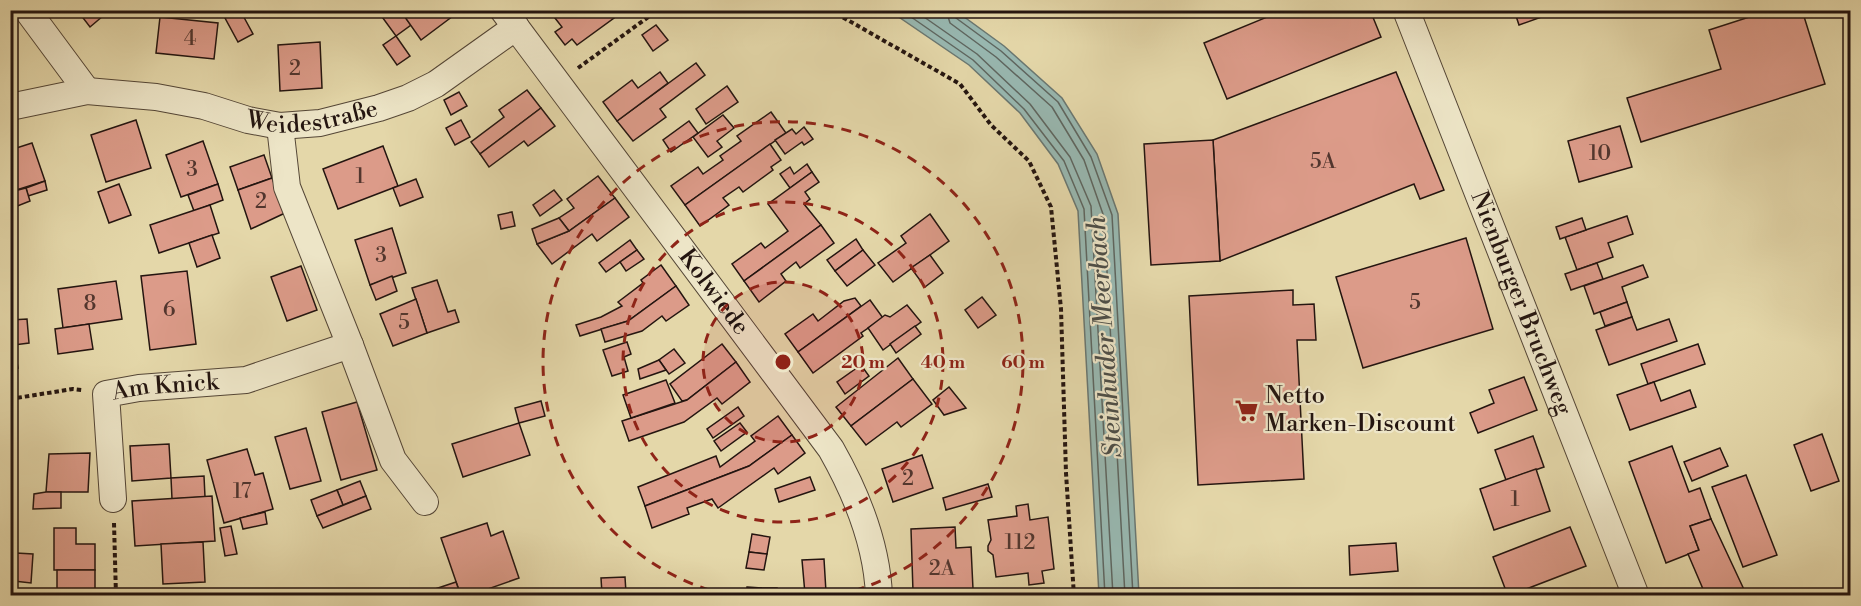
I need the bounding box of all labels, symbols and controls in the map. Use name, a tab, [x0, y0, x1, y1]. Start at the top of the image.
house number: 4	[184, 26, 196, 52]
house number: 2	[289, 56, 301, 82]
street label: Weidestraße	[243, 94, 381, 141]
house number: 10	[1589, 141, 1611, 167]
house number: 5A	[1310, 149, 1337, 175]
house number: 3	[186, 157, 198, 183]
house number: 1	[355, 164, 365, 190]
street label: Nienburger Bruchweg	[1464, 187, 1579, 420]
house number: 2	[255, 189, 267, 215]
water label: Steinhuder Meerbach	[1081, 214, 1129, 459]
house number: 3	[375, 243, 387, 269]
street label: Kolwiede	[672, 243, 756, 341]
house number: 5	[1409, 290, 1421, 316]
house number: 8	[84, 291, 96, 317]
house number: 6	[163, 297, 176, 323]
house number: 5	[398, 310, 410, 336]
text: 20 m	[841, 351, 885, 374]
text: 40 m	[921, 351, 966, 374]
text: 60 m	[1001, 351, 1045, 374]
centre of rings	[773, 352, 793, 372]
street label: Am Knick	[109, 367, 221, 408]
place label: Netto Marken-Discount	[1265, 381, 1456, 439]
supermarket icon: Netto Marken-Discount	[1234, 397, 1260, 423]
house number: 2	[902, 466, 914, 492]
house number: 17	[233, 479, 252, 505]
house number: 1	[1510, 487, 1520, 513]
house number: 112	[1004, 530, 1036, 556]
house number: 2A	[929, 556, 956, 582]

